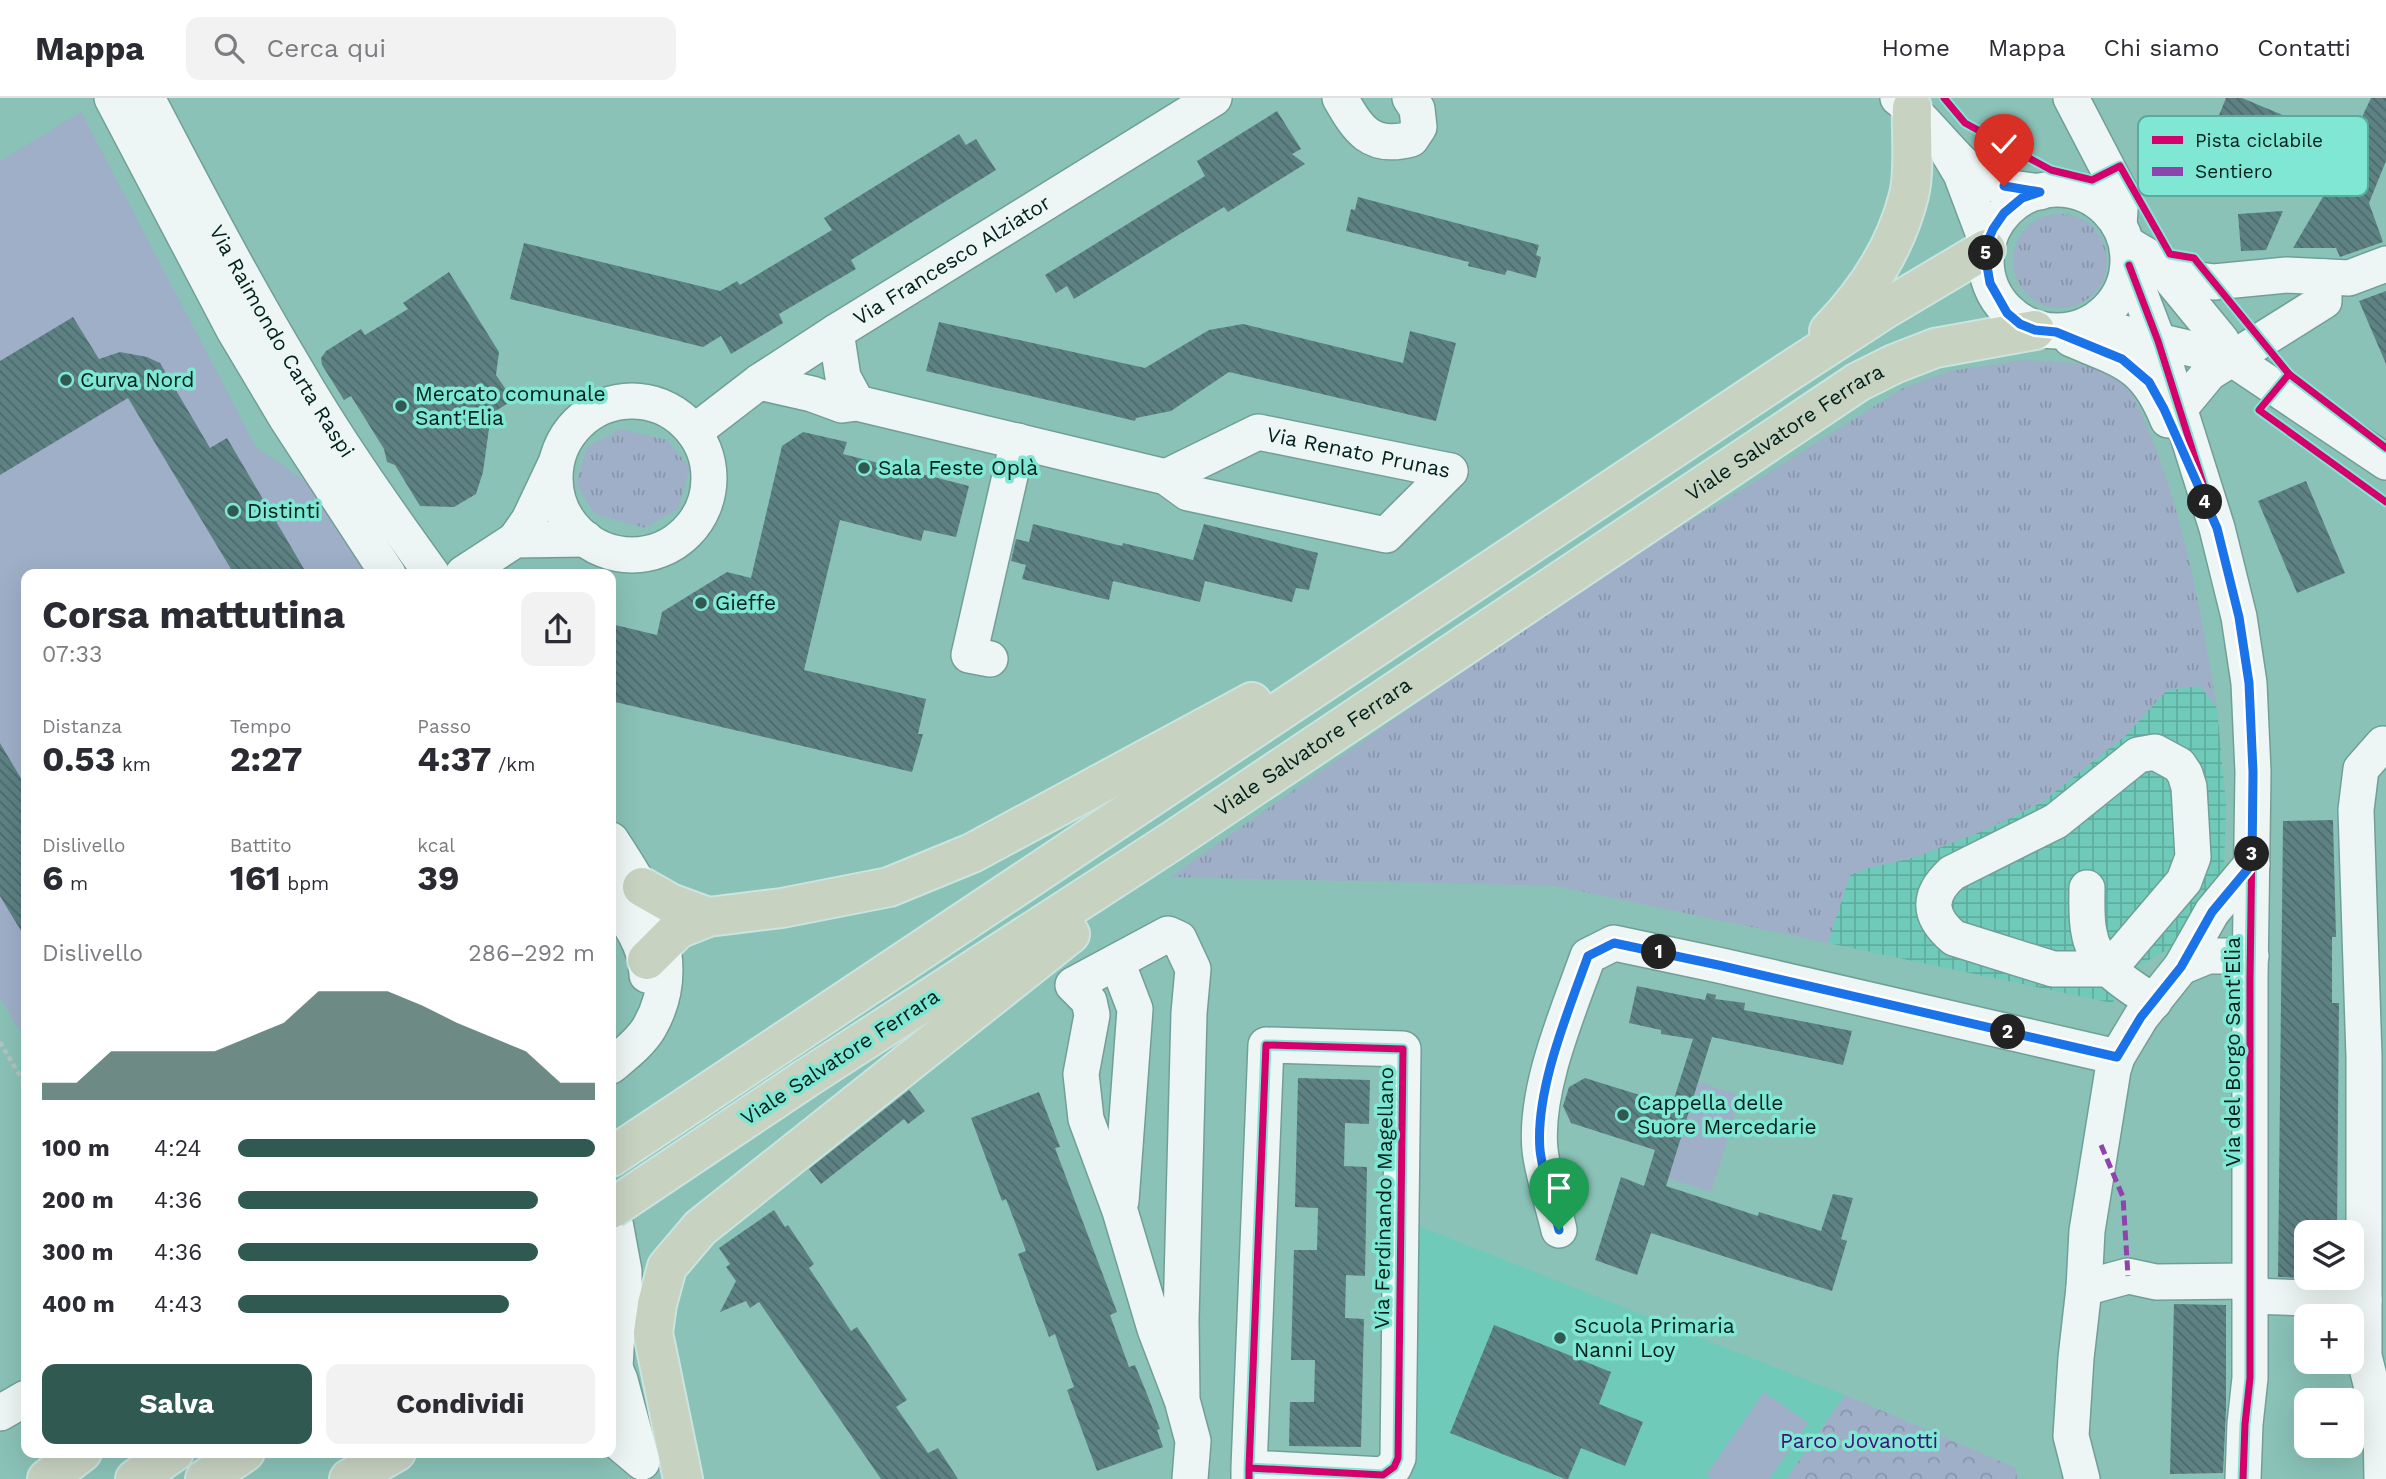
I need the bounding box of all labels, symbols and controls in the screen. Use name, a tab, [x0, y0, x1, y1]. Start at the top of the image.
search box	[186, 17, 676, 80]
text: Mappa	[35, 29, 144, 68]
icon: search	[210, 29, 248, 67]
text: Cerca qui	[266, 33, 386, 63]
text: Home	[1881, 34, 1950, 62]
text: Mappa	[1988, 34, 2066, 62]
text: Chi siamo	[2104, 34, 2219, 62]
text: Contatti	[2257, 34, 2351, 62]
pin	[1974, 114, 2034, 186]
legend	[2138, 116, 2368, 196]
icon: check	[1985, 125, 2023, 163]
text: Pista ciclabile	[2195, 129, 2323, 152]
text: Sentiero	[2195, 160, 2273, 183]
street label: Via Francesco Alziator	[848, 189, 1055, 330]
street label: Via Raimondo Carta Raspi	[204, 220, 360, 462]
pin: 5	[1968, 236, 2004, 270]
text: 5	[1980, 241, 1991, 264]
street label: Viale Salvatore Ferrara	[1681, 358, 1888, 506]
place label: Curva Nord	[80, 367, 194, 392]
marker: Curva Nord	[58, 372, 74, 388]
place label: Mercato comunale Sant'Elia	[415, 381, 606, 430]
marker: Mercato comunale Sant'Elia	[393, 398, 409, 414]
street label: Via Renato Prunas	[1265, 421, 1453, 483]
place label: Sala Feste Oplà	[878, 455, 1038, 480]
marker: Sala Feste Oplà	[856, 460, 872, 476]
pin: 4	[2188, 484, 2222, 520]
text: 4	[2198, 490, 2211, 513]
place label: Distinti	[247, 498, 320, 523]
marker: Distinti	[225, 503, 241, 519]
place label: Gieffe	[715, 590, 776, 615]
button: share	[521, 592, 595, 666]
text: Corsa mattutina	[42, 593, 345, 637]
marker: Gieffe	[693, 595, 709, 611]
text: 07:33	[42, 641, 102, 668]
street label: Viale Salvatore Ferrara	[1209, 671, 1416, 821]
text: Distanza	[42, 715, 122, 738]
text: Tempo	[230, 715, 291, 738]
text: Passo	[417, 715, 471, 738]
text: 0.53	[42, 738, 116, 780]
text: 2:27	[230, 738, 303, 780]
text: 4:37	[417, 738, 492, 780]
text: km	[116, 753, 151, 776]
text: /km	[492, 753, 535, 776]
text: Dislivello	[42, 834, 125, 857]
text: Battito	[230, 834, 292, 857]
text: kcal	[417, 834, 455, 857]
pin: 3	[2234, 836, 2270, 872]
text: 3	[2246, 842, 2257, 865]
text: 6	[42, 857, 64, 899]
text: 161	[230, 857, 281, 899]
text: 39	[417, 857, 460, 899]
text: m	[64, 872, 88, 895]
text: bpm	[281, 872, 329, 895]
pin: 1	[1642, 934, 1676, 970]
street label: Via del Borgo Sant'Elia	[2220, 937, 2245, 1167]
text: Dislivello	[42, 940, 143, 967]
text: 286–292 m	[468, 940, 595, 967]
text: 1	[1654, 940, 1663, 963]
street label: Viale Salvatore Ferrara	[736, 983, 944, 1130]
pin: 2	[1990, 1014, 2025, 1049]
text: 2	[2002, 1020, 2013, 1043]
street label: Via Ferdinando Magellano	[1369, 1066, 1398, 1330]
place label: Cappella delle Suore Mercedarie	[1637, 1090, 1817, 1139]
marker: Cappella delle Suore Mercedarie	[1615, 1107, 1631, 1123]
text: 100 m	[42, 1135, 110, 1162]
text: 4:24	[154, 1135, 202, 1162]
pin	[1529, 1158, 1589, 1230]
icon: arrive	[1540, 1169, 1578, 1207]
text: 200 m	[42, 1187, 114, 1214]
text: 4:36	[154, 1187, 202, 1214]
map controls	[2294, 1220, 2364, 1458]
button: layers	[2294, 1220, 2364, 1290]
text: 300 m	[42, 1239, 113, 1266]
text: 4:36	[154, 1239, 202, 1266]
text: 400 m	[42, 1291, 115, 1318]
text: 4:43	[154, 1291, 202, 1318]
button: +	[2294, 1304, 2364, 1374]
place label: Scuola Primaria Nanni Loy	[1574, 1313, 1735, 1362]
marker: Scuola Primaria Nanni Loy	[1552, 1330, 1568, 1346]
button: Salva	[42, 1364, 312, 1444]
button: Condividi	[326, 1364, 595, 1444]
button: −	[2294, 1388, 2364, 1458]
park label: Parco Jovanotti	[1780, 1428, 1938, 1453]

